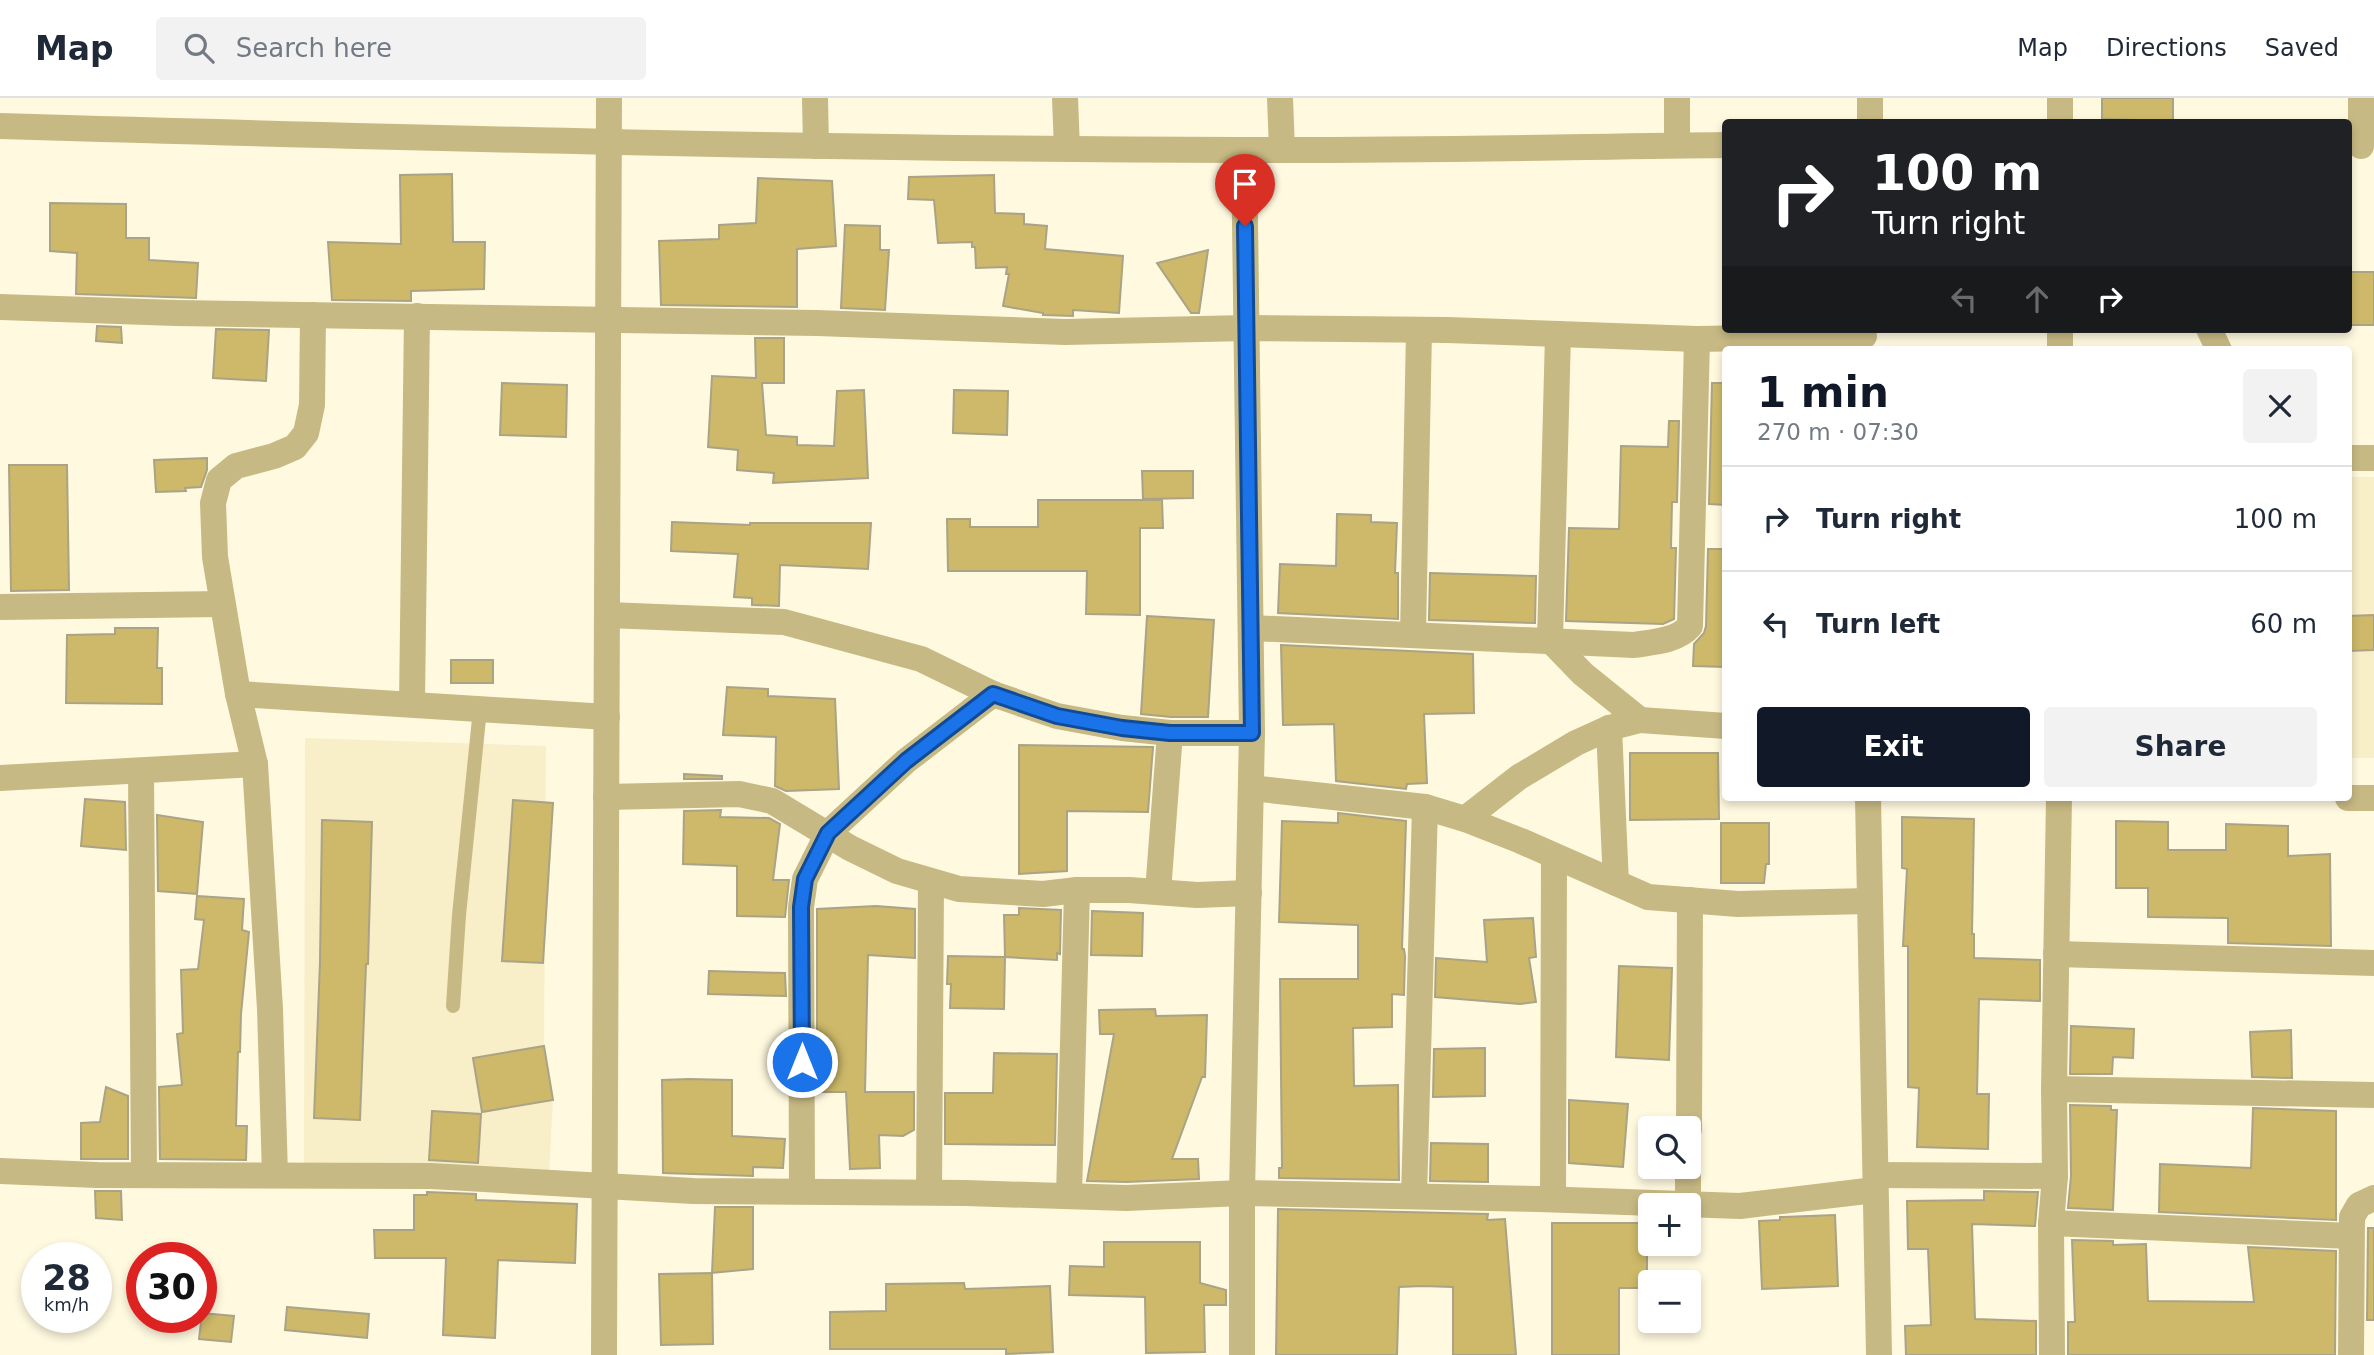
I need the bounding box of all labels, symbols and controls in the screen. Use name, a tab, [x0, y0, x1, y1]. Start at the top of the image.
search box	[156, 17, 646, 80]
text: Map	[35, 29, 114, 68]
icon: search	[180, 29, 218, 67]
text: Search here	[236, 33, 392, 63]
text: Map	[2017, 34, 2068, 62]
text: Directions	[2106, 34, 2227, 62]
text: Saved	[2265, 34, 2339, 62]
text: 100 m	[1872, 145, 2042, 202]
icon: right	[1757, 147, 1848, 238]
pin	[1215, 154, 1275, 226]
icon: arrive	[1226, 165, 1264, 203]
text: Turn right	[1872, 204, 2025, 242]
icon: left	[1945, 280, 1983, 318]
icon: ahead	[2018, 280, 2056, 318]
icon: right	[2091, 280, 2129, 318]
text: 1 min	[1757, 368, 1889, 417]
button: close	[2243, 369, 2317, 443]
text: 270 m · 07:30	[1757, 419, 1919, 445]
icon: right	[1757, 500, 1795, 538]
text: Turn right	[1816, 504, 1961, 534]
text: 100 m	[2234, 504, 2317, 534]
icon: left	[1757, 605, 1795, 643]
text: Turn left	[1816, 609, 1940, 639]
text: 60 m	[2250, 609, 2317, 639]
button: Exit	[1757, 707, 2030, 787]
button: Share	[2044, 707, 2317, 787]
position arrow	[765, 1025, 839, 1099]
map controls	[1638, 1116, 1701, 1333]
button: search	[1638, 1116, 1701, 1179]
button: +	[1638, 1193, 1701, 1256]
speed limit sign: 30	[126, 1242, 217, 1333]
text: 28	[42, 1258, 91, 1298]
button: −	[1638, 1270, 1701, 1333]
text: km/h	[44, 1294, 89, 1315]

